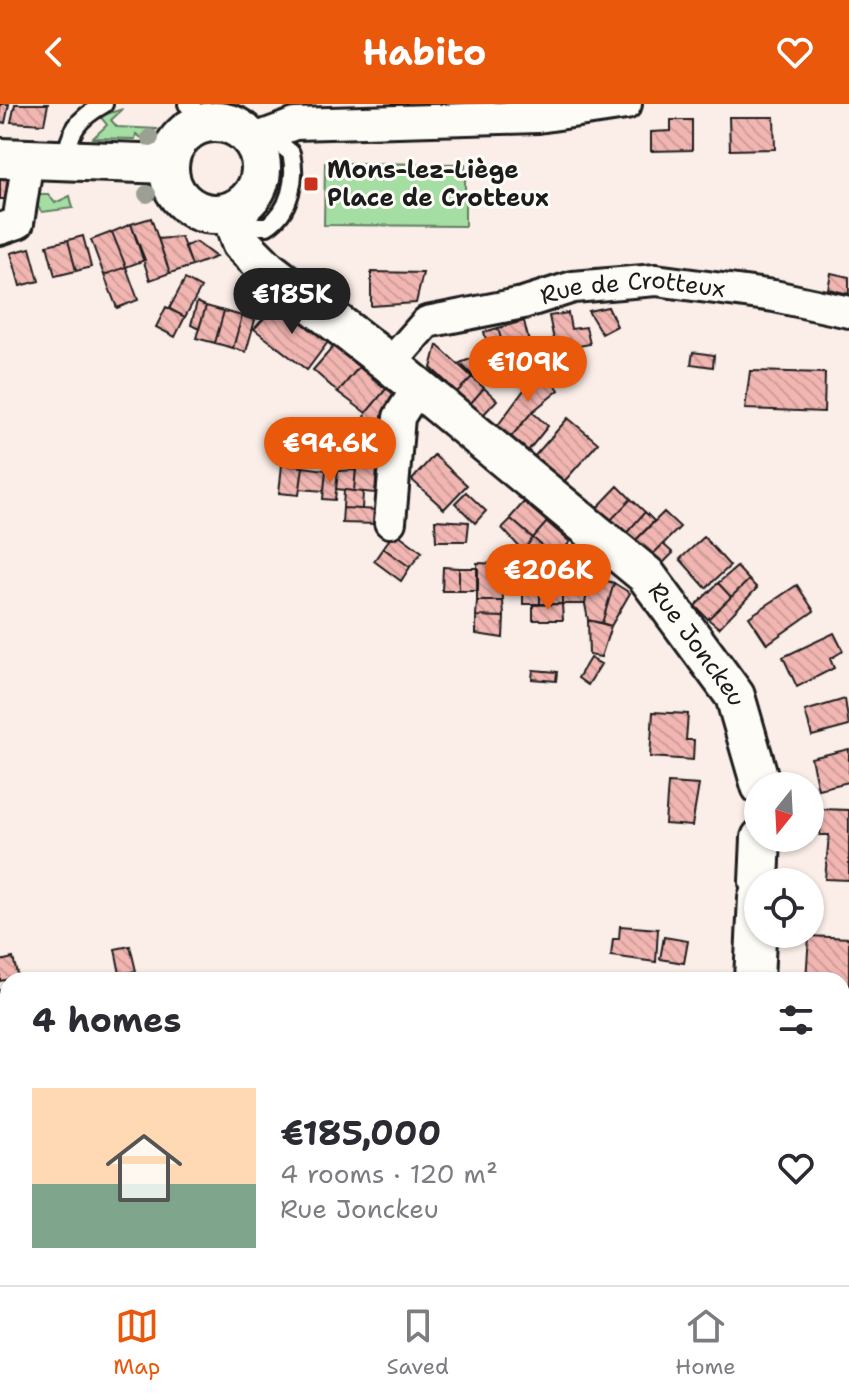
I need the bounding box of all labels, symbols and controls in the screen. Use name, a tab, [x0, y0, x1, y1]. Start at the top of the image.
text: Habito	[362, 28, 487, 77]
icon: back	[32, 30, 76, 74]
icon: heart	[773, 30, 817, 74]
place label: Mons-lez-Liège Place de Crotteux	[327, 154, 549, 214]
marker: Mons-lez-Liège Place de Crotteux	[302, 175, 320, 193]
street label: Rue de Crotteux	[536, 264, 727, 312]
pin: €185K	[236, 268, 348, 336]
text: €185K	[251, 276, 333, 311]
pin: €109K	[472, 336, 584, 404]
text: €109K	[487, 344, 569, 379]
pin: €94.6K	[265, 417, 395, 485]
text: €94.6K	[282, 425, 378, 460]
pin: €206K	[492, 544, 604, 612]
text: €206K	[503, 552, 593, 587]
street label: Rue Jonckeu	[641, 576, 753, 710]
north arrow	[744, 772, 824, 852]
map controls	[744, 772, 824, 948]
button: locate	[744, 868, 824, 948]
text: 4 homes	[32, 997, 181, 1043]
icon: filters	[774, 998, 818, 1042]
text: €185,000	[280, 1110, 441, 1156]
icon: home	[96, 1120, 192, 1216]
icon: heart	[774, 1146, 818, 1190]
text: 4 rooms · 120 m²	[280, 1156, 498, 1191]
text: Rue Jonckeu	[280, 1191, 439, 1226]
tab: Map	[113, 1304, 160, 1381]
tab: Saved	[387, 1304, 449, 1381]
tab: Home	[675, 1304, 736, 1381]

